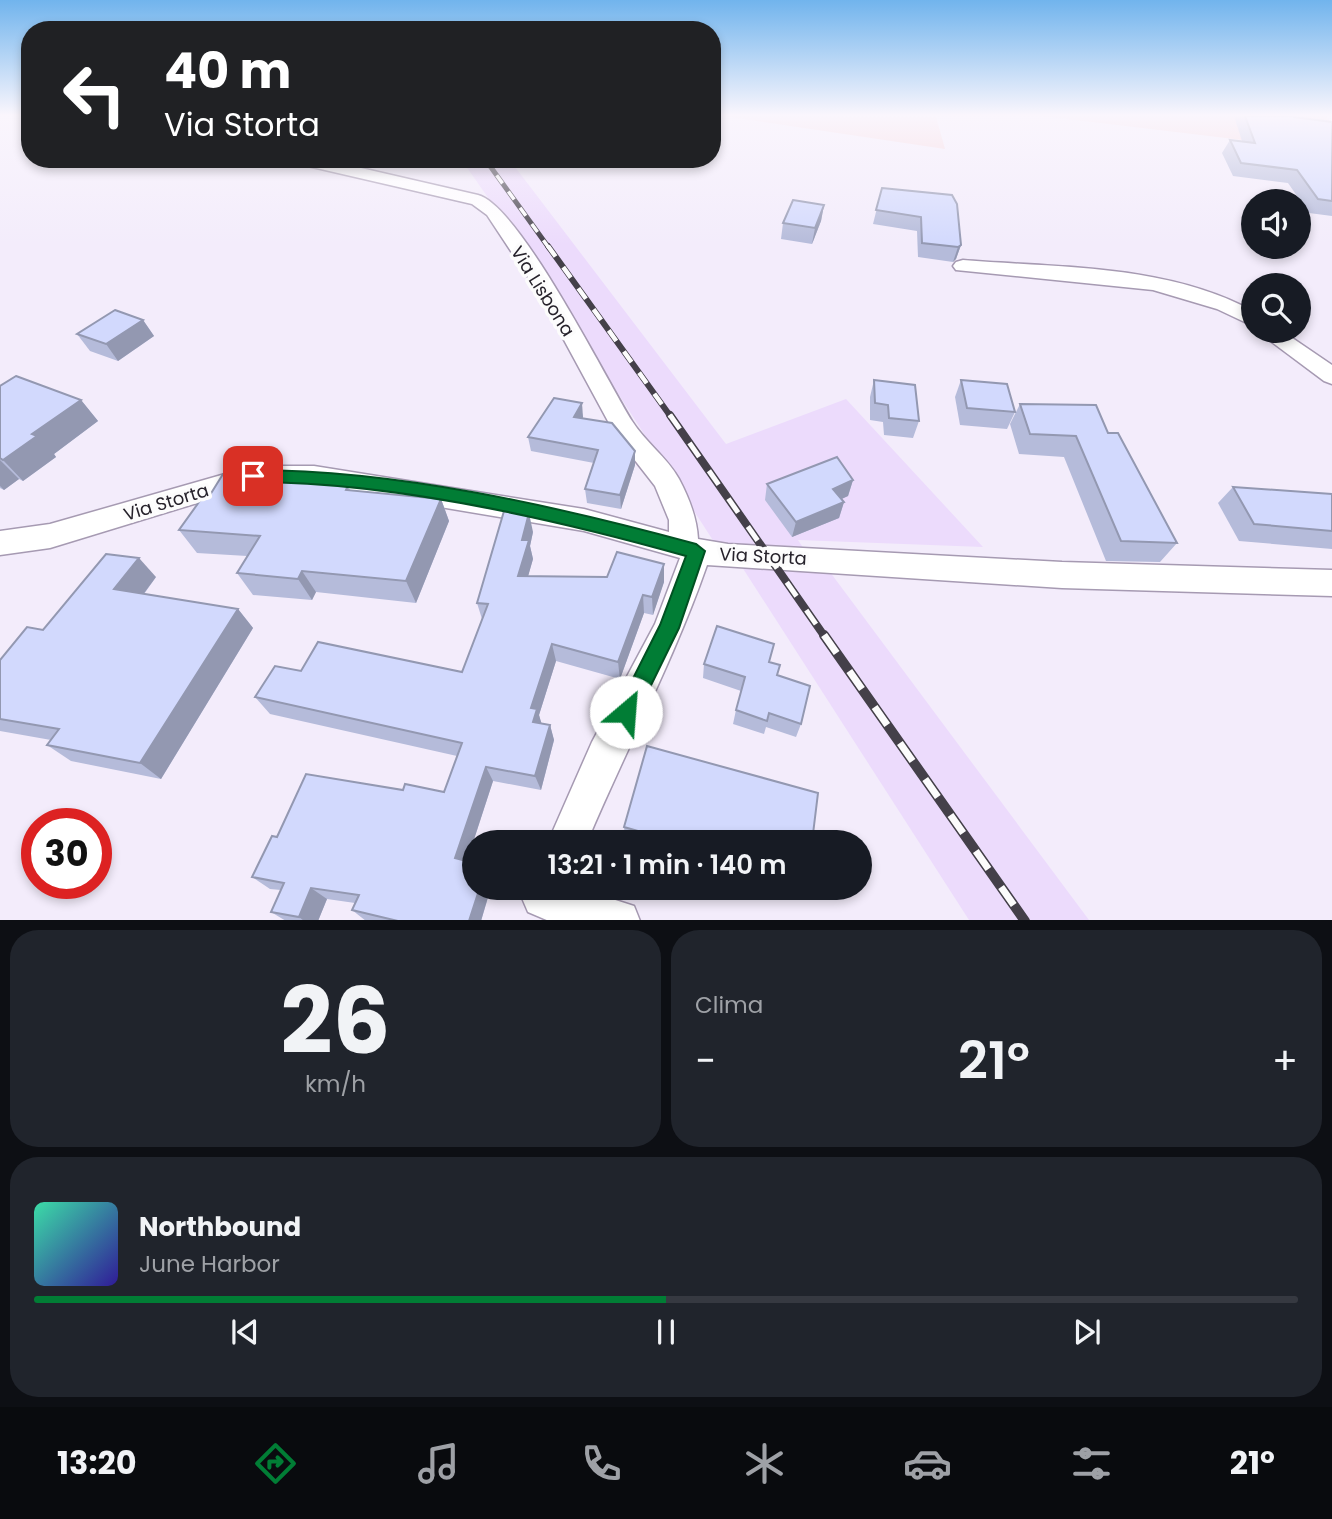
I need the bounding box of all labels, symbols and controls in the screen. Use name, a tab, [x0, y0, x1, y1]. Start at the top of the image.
text: 40 m	[164, 37, 291, 105]
icon: left	[49, 49, 140, 140]
text: Via Storta	[164, 102, 320, 147]
map controls	[1241, 189, 1311, 343]
button: sound	[1241, 189, 1311, 259]
street label: Via Lisbona	[505, 241, 581, 341]
button: search	[1241, 273, 1311, 343]
pin	[223, 446, 283, 506]
icon: arrive	[234, 457, 272, 495]
street label: Via Storta	[120, 477, 212, 527]
street label: Via Storta	[719, 541, 807, 571]
position arrow	[589, 675, 663, 749]
speed limit sign: 30	[21, 808, 112, 899]
text: 13:21 · 1 min · 140 m	[547, 847, 787, 883]
text: 26	[281, 957, 390, 1085]
text: Clima	[695, 989, 763, 1021]
text: 21°	[958, 1024, 1030, 1097]
text: −	[695, 1034, 716, 1087]
text: +	[1272, 1034, 1298, 1087]
text: km/h	[305, 1068, 366, 1100]
text: Northbound	[139, 1209, 301, 1245]
text: June Harbor	[139, 1248, 280, 1280]
icon: previous	[226, 1313, 264, 1351]
icon: pause	[647, 1313, 685, 1351]
icon: next	[1068, 1313, 1106, 1351]
icon: directions	[251, 1439, 300, 1488]
icon: music	[414, 1439, 463, 1488]
icon: phone	[577, 1439, 626, 1488]
icon: climate	[740, 1439, 789, 1488]
icon: car	[903, 1439, 952, 1488]
icon: filters	[1067, 1439, 1116, 1488]
text: 13:20	[57, 1440, 137, 1485]
text: 21°	[1230, 1440, 1275, 1485]

